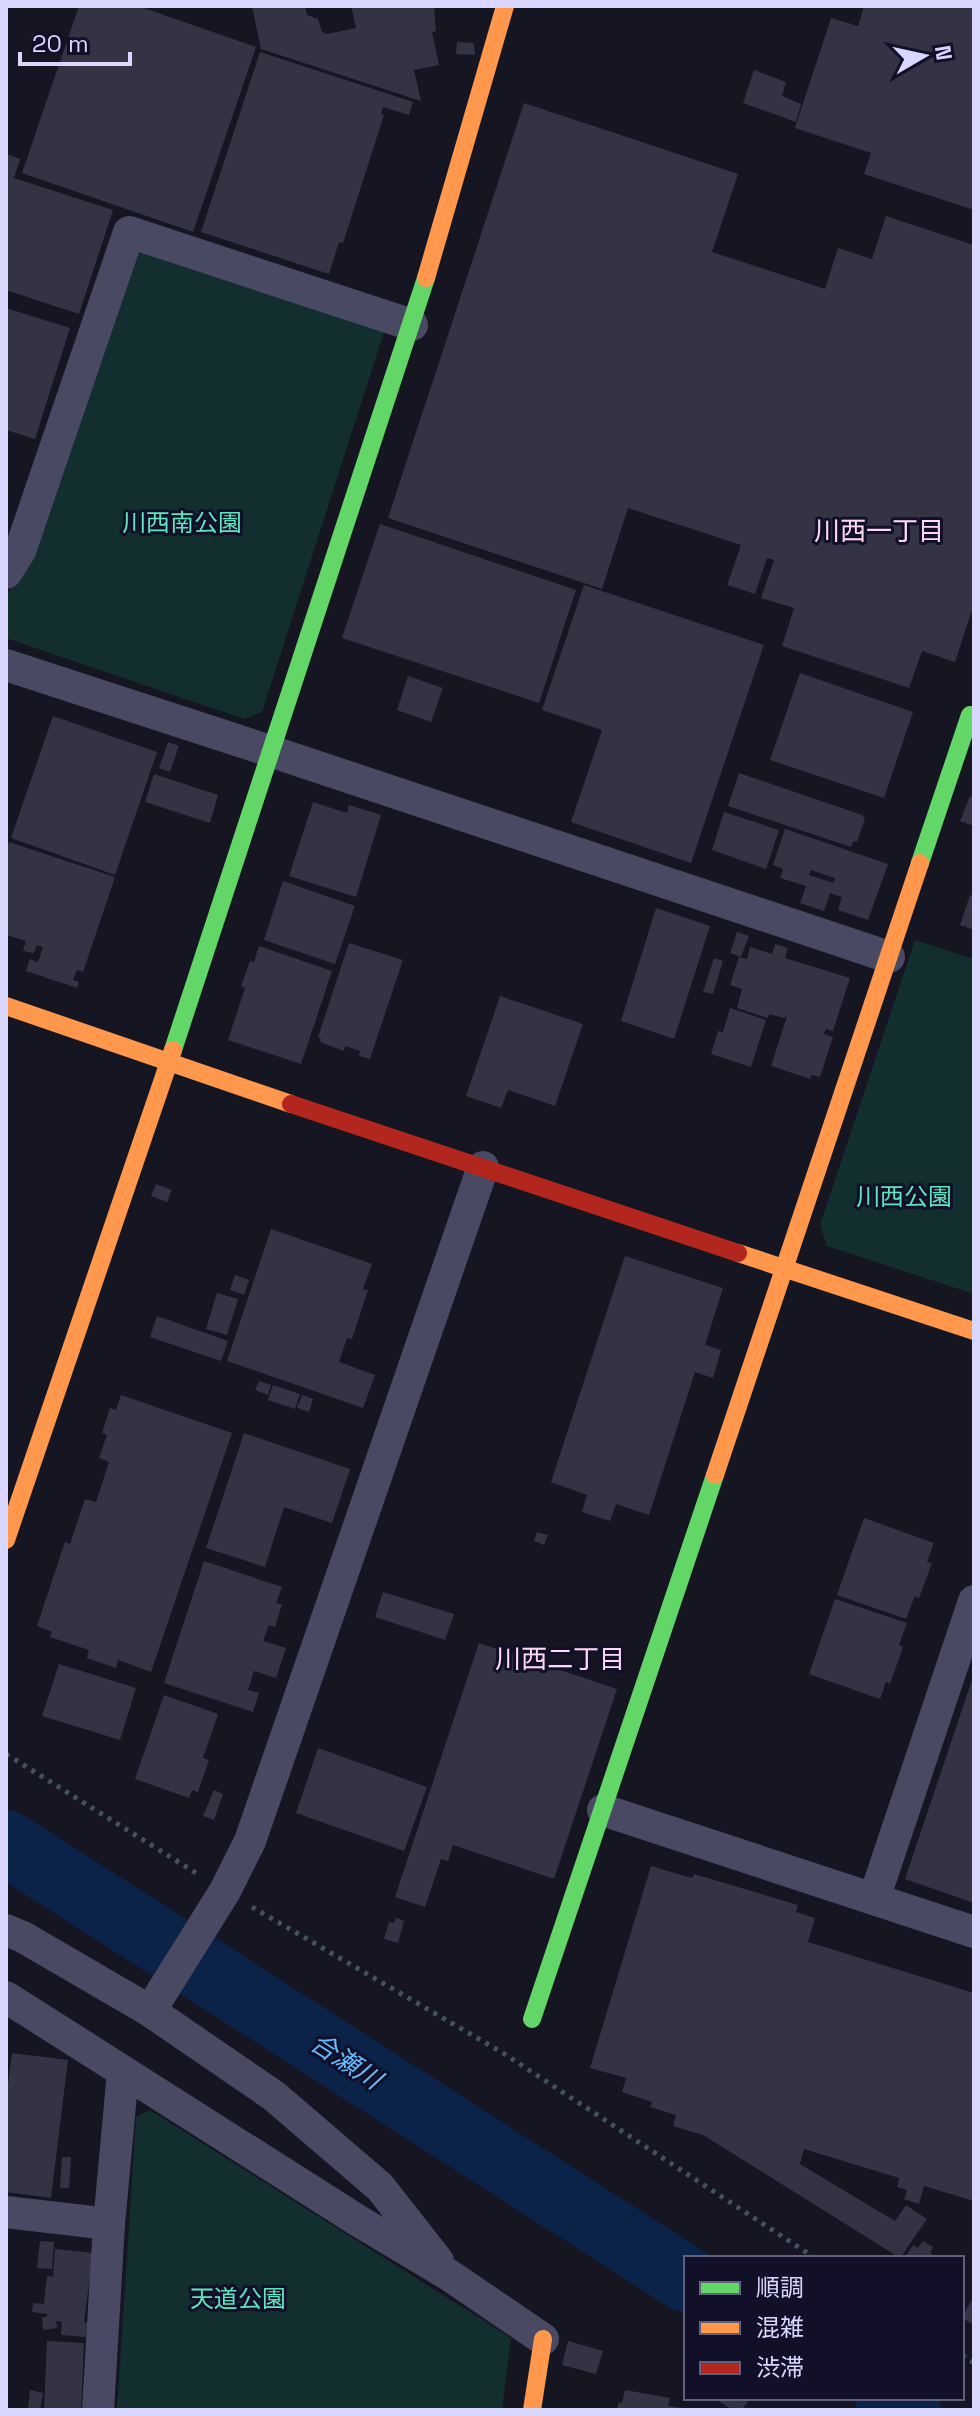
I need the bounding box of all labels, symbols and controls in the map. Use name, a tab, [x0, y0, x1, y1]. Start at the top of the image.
scale bar	[20, 16, 130, 66]
north arrow	[884, 16, 964, 96]
text: 20 m	[32, 28, 89, 59]
text: N	[929, 43, 959, 62]
park label: 川西南公園	[122, 507, 242, 538]
district label: 川西一丁目	[814, 514, 944, 548]
park label: 川西公園	[856, 1181, 952, 1212]
district label: 川西二丁目	[495, 1642, 625, 1676]
water label: 合瀬川	[304, 2025, 390, 2098]
legend	[684, 2256, 964, 2400]
text: 順調	[756, 2272, 804, 2303]
park label: 天道公園	[190, 2283, 286, 2314]
text: 混雑	[756, 2312, 804, 2343]
text: 渋滞	[756, 2352, 804, 2383]

